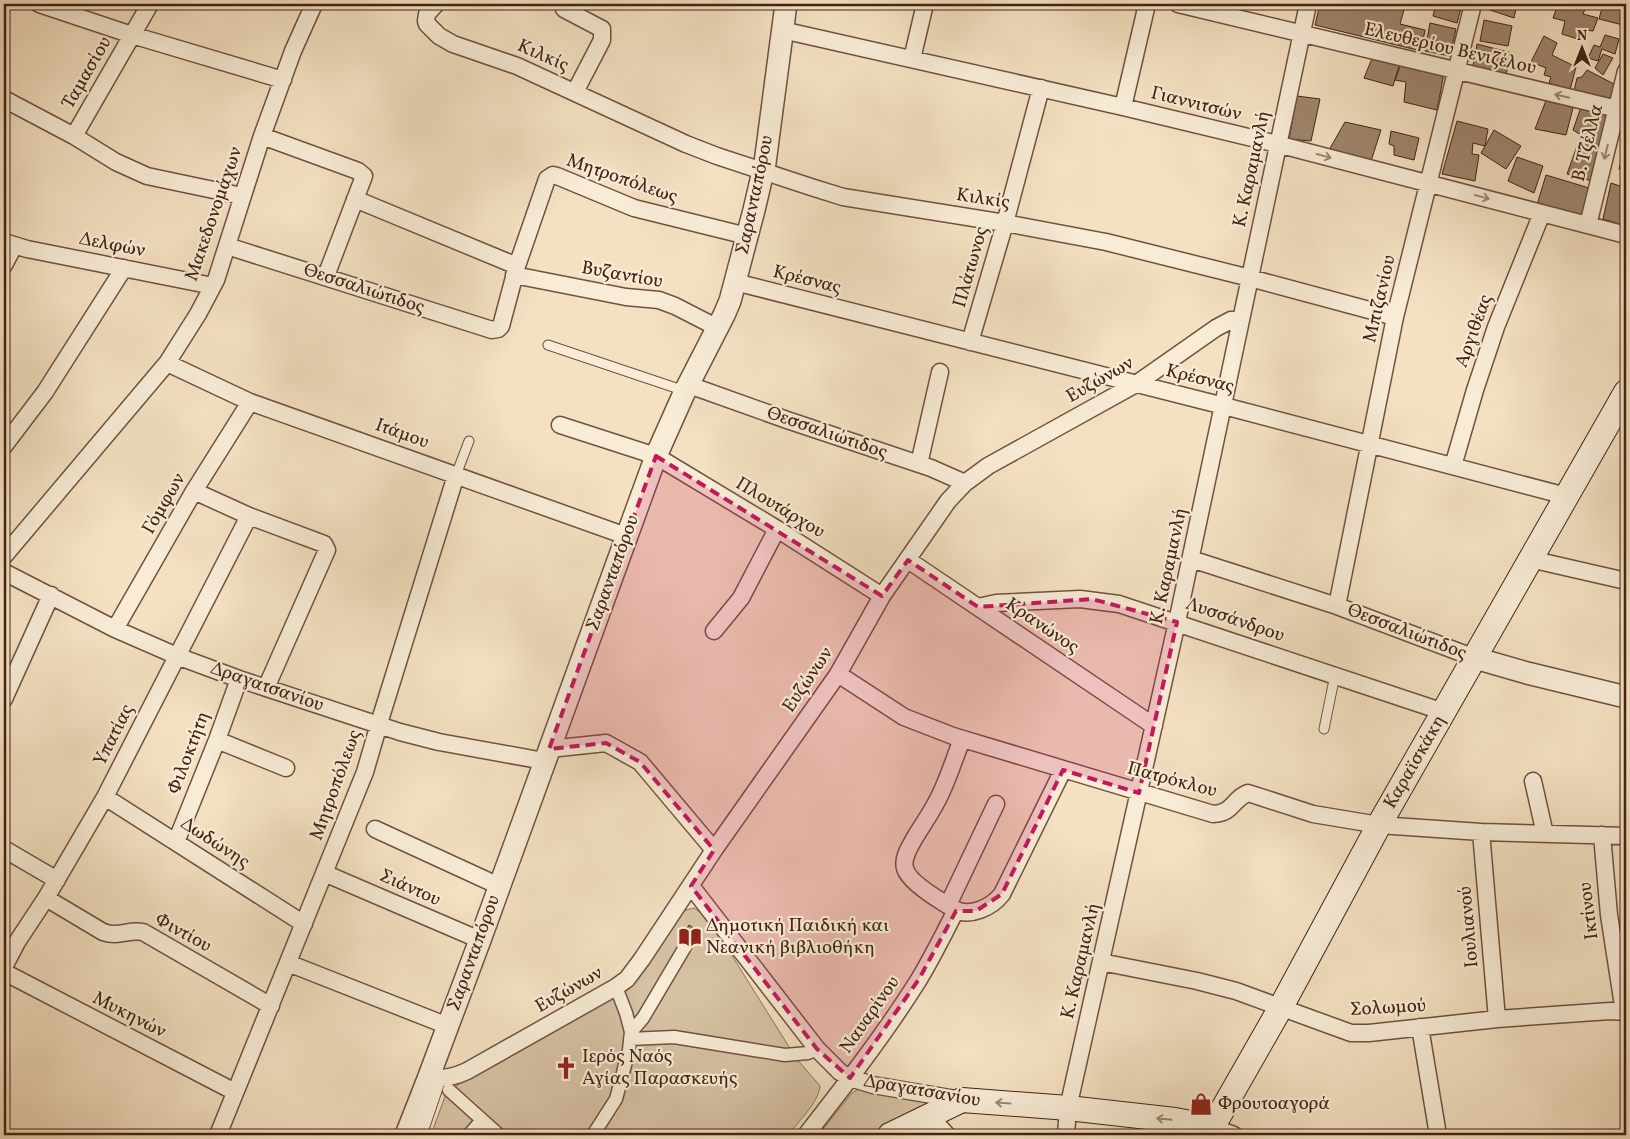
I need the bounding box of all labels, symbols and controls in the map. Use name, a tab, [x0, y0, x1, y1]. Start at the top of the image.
street label: Ελευθερίου Βενιζέλου	[1361, 17, 1539, 81]
north arrow	[1558, 22, 1608, 72]
text: N	[1577, 27, 1587, 46]
street label: Ταμασίου	[56, 32, 118, 114]
street label: Κιλκίς	[513, 33, 573, 79]
street label: Γιαννιτσών	[1148, 80, 1244, 128]
one-way arrow	[1554, 91, 1570, 100]
street label: Β. Τζέλλα	[1566, 101, 1610, 184]
street label: Κ. Καραμανλή	[1227, 108, 1277, 230]
street label: Σαρανταπόρου	[730, 133, 780, 257]
street label: Μακεδονομάχων	[179, 143, 249, 285]
one-way arrow	[1601, 143, 1610, 159]
street label: Μητροπόλεως	[563, 148, 681, 210]
one-way arrow	[1316, 152, 1332, 162]
street label: Κιλκίς	[954, 182, 1012, 216]
one-way arrow	[1473, 193, 1489, 203]
street label: Πλάτωνος	[947, 223, 995, 311]
street label: Δελφών	[77, 226, 147, 264]
street label: Μπιζανίου	[1357, 253, 1403, 345]
street label: Βυζαντίου	[579, 255, 665, 295]
street label: Θεσσαλιώτιδος	[300, 257, 428, 321]
street label: Κρέσνας	[770, 259, 844, 301]
street label: Αργιθέας	[1449, 291, 1499, 371]
street label: Ευζώνων	[1061, 350, 1139, 410]
street label: Κρέσνας	[1163, 358, 1237, 400]
street label: Θεσσαλιώτιδος	[763, 400, 891, 466]
street label: Ιτάμου	[372, 412, 432, 456]
street label: Γόμφων	[136, 469, 192, 539]
street label: Πλουτάρχου	[730, 471, 830, 545]
street label: Κ. Καραμανλή	[1144, 505, 1194, 627]
street label: Σαρανταπόρου	[580, 512, 646, 634]
street label: Λυσσάνδρου	[1182, 591, 1288, 649]
street label: Κρανώνος	[1000, 592, 1084, 660]
street label: Θεσσαλιώτιδος	[1343, 597, 1471, 667]
street label: Ευζώνων	[777, 642, 839, 718]
street label: Δραγατσανίου	[207, 655, 327, 719]
street label: Υπατίας	[87, 700, 141, 770]
street label: Φιλοκτήτη	[161, 708, 217, 798]
street label: Καραϊσκάκη	[1378, 710, 1452, 814]
street label: Μητροπόλεως	[304, 726, 368, 844]
street label: Πατρόκλου	[1124, 756, 1220, 804]
street label: Δωδώνης	[175, 811, 255, 875]
street label: Σιάντου	[375, 863, 445, 913]
street label: Ικτίνου	[1573, 881, 1605, 941]
street label: Ιουλιανού	[1452, 885, 1486, 969]
street label: Σαρανταπόρου	[441, 892, 507, 1014]
street label: Κ. Καραμανλή	[1055, 900, 1107, 1022]
street label: Φιντίου	[150, 907, 216, 959]
place label: Δημοτική Παιδική και Νεανική βιβλιοθήκη	[706, 913, 889, 961]
library icon: Δημοτική Παιδική και Νεανική βιβλιοθήκη	[677, 924, 703, 950]
street label: Ευζώνων	[530, 960, 608, 1020]
street label: Ναυαρίνου	[834, 971, 906, 1059]
street label: Μυκηνών	[88, 985, 170, 1045]
street label: Σολωμού	[1349, 993, 1427, 1023]
place label: Ιερός Ναός Αγίας Παρασκευής	[582, 1044, 738, 1092]
church icon: Ιερός Ναός Αγίας Παρασκευής	[553, 1055, 579, 1081]
street label: Δραγατσανίου	[862, 1068, 982, 1114]
shop icon: Φρουτοαγορά	[1188, 1091, 1214, 1117]
place label: Φρουτοαγορά	[1218, 1091, 1330, 1117]
one-way arrow	[995, 1099, 1011, 1108]
one-way arrow	[1157, 1114, 1173, 1124]

